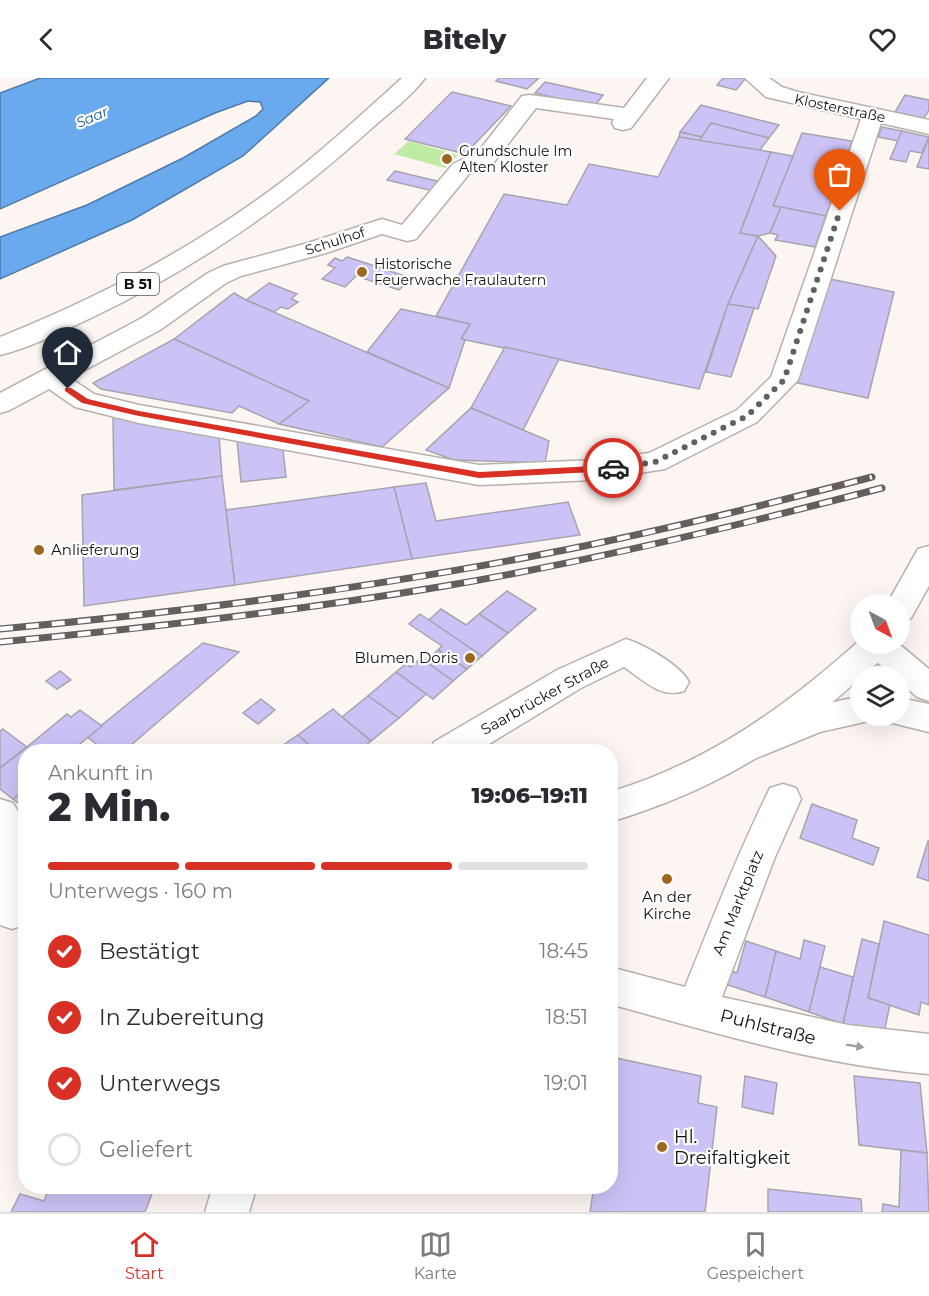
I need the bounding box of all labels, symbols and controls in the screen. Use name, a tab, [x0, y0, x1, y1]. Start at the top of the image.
icon: back	[30, 23, 63, 56]
text: Bitely	[423, 23, 506, 56]
icon: heart	[866, 23, 899, 56]
street label: Klosterstraße	[793, 90, 887, 126]
water label: Saar	[73, 102, 111, 132]
place label: Grundschule Im Alten Kloster	[459, 142, 572, 176]
pin	[814, 149, 865, 211]
marker: Grundschule Im Alten Kloster	[440, 152, 454, 166]
icon: bag	[823, 158, 856, 191]
street label: Schulhof	[303, 222, 368, 259]
place label: Historische Feuerwache Fraulautern	[374, 255, 546, 289]
marker: Historische Feuerwache Fraulautern	[355, 265, 369, 279]
road number: B 51	[117, 273, 159, 295]
pin	[42, 327, 93, 389]
icon: home	[51, 336, 84, 369]
courier	[583, 438, 643, 498]
icon: car	[597, 452, 630, 485]
place label: Anlieferung	[51, 540, 140, 559]
marker: Anlieferung	[32, 543, 46, 557]
north arrow	[850, 594, 910, 654]
map controls	[850, 594, 910, 726]
place label: Blumen Doris	[354, 648, 458, 667]
marker: Blumen Doris	[463, 651, 477, 665]
street label: Saarbrücker Straße	[477, 652, 612, 739]
button: layers	[850, 666, 910, 726]
text: Ankunft in	[48, 761, 154, 785]
text: 19:06–19:11	[471, 782, 588, 809]
text: 2 Min.	[48, 783, 170, 831]
street label: Am Marktplatz	[708, 847, 767, 958]
marker: An der Kirche	[660, 872, 674, 886]
text: Unterwegs · 160 m	[48, 879, 233, 903]
place label: An der Kirche	[642, 887, 692, 923]
icon: check	[48, 935, 81, 968]
text: Bestätigt	[99, 938, 200, 965]
text: 18:45	[539, 939, 588, 963]
icon: check	[48, 1001, 81, 1034]
text: In Zubereitung	[99, 1004, 265, 1031]
street label: Puhlstraße	[718, 1004, 818, 1050]
text: 18:51	[545, 1005, 588, 1029]
one-way arrow	[846, 1042, 865, 1051]
icon: check	[48, 1067, 81, 1100]
text: Unterwegs	[99, 1070, 220, 1097]
text: 19:01	[544, 1071, 588, 1095]
place label: Hl. Dreifaltigkeit	[674, 1126, 791, 1169]
text: Geliefert	[99, 1136, 193, 1163]
marker: Hl. Dreifaltigkeit	[655, 1140, 669, 1154]
tab: Start	[125, 1228, 164, 1283]
tab: Karte	[414, 1228, 457, 1283]
tab: Gespeichert	[707, 1228, 804, 1283]

